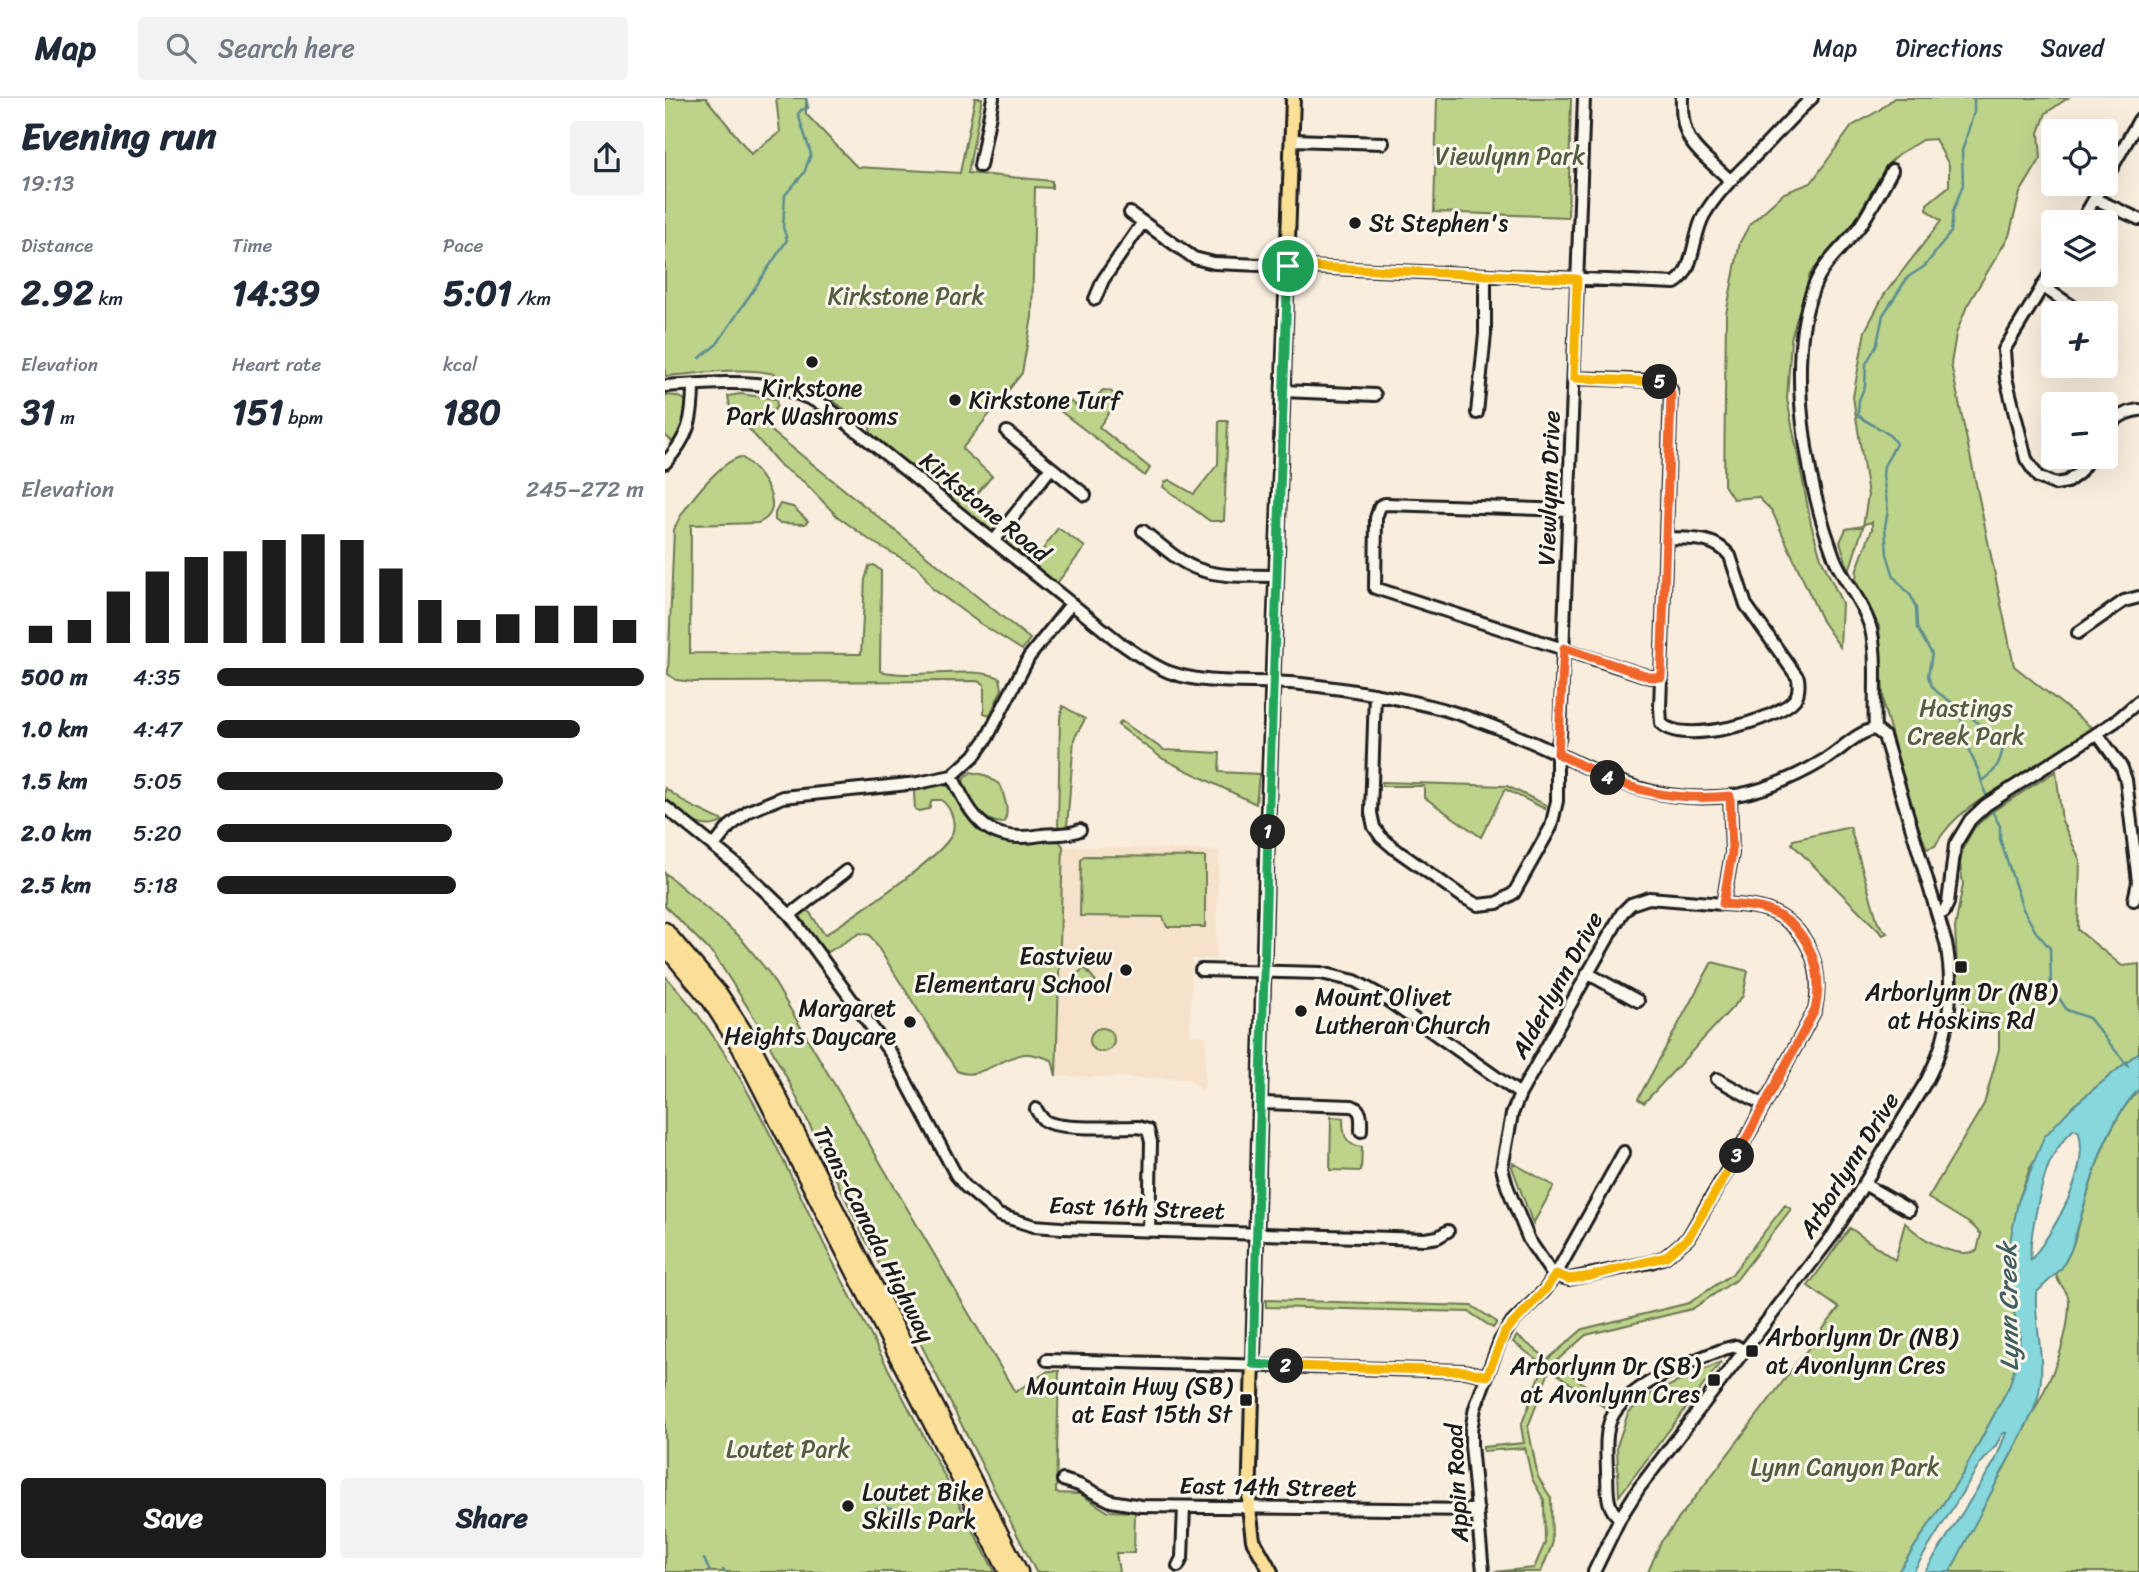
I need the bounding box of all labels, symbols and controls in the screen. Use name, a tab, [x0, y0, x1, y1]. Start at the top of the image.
search box	[138, 17, 628, 80]
text: Map	[35, 19, 96, 77]
text: Search here	[218, 25, 355, 71]
text: Map	[1813, 27, 1857, 69]
text: Directions	[1895, 27, 2003, 69]
text: Saved	[2041, 27, 2104, 69]
icon: search	[162, 29, 200, 67]
text: Evening run	[21, 103, 217, 170]
map controls	[2041, 119, 2118, 469]
button: locate	[2041, 119, 2118, 196]
button: share	[570, 121, 644, 195]
park label: Viewlynn Park	[1435, 135, 1585, 177]
text: 19:13	[21, 163, 74, 204]
place label: St Stephen's	[1369, 202, 1508, 244]
button: layers	[2041, 210, 2118, 287]
marker: St Stephen's	[1347, 215, 1363, 231]
text: Distance	[21, 229, 93, 262]
text: Time	[232, 229, 272, 262]
text: Pace	[443, 229, 483, 262]
pin	[1258, 236, 1318, 296]
icon: arrive	[1269, 247, 1307, 285]
text: 2.92	[21, 262, 93, 324]
text: 14:39	[232, 262, 320, 324]
text: 5:01	[443, 262, 512, 324]
park label: Kirkstone Park	[828, 275, 984, 317]
text: km	[93, 282, 123, 315]
text: /km	[512, 282, 551, 315]
button: +	[2041, 301, 2118, 378]
text: Elevation	[21, 348, 98, 381]
text: Heart rate	[232, 348, 321, 381]
text: kcal	[443, 348, 478, 381]
marker: Kirkstone Park Washrooms	[804, 354, 820, 370]
pin: 5	[1643, 364, 1677, 400]
text: 5	[1654, 365, 1665, 398]
place label: Kirkstone Park Washrooms	[726, 367, 899, 437]
place label: Kirkstone Turf	[969, 379, 1124, 421]
text: 31	[21, 381, 55, 443]
text: 151	[232, 381, 283, 443]
text: 180	[443, 381, 501, 443]
marker: Kirkstone Turf	[947, 392, 963, 408]
button: −	[2041, 392, 2118, 469]
text: m	[55, 401, 75, 434]
text: bpm	[283, 401, 323, 434]
street label: Viewlynn Drive	[1525, 410, 1573, 566]
street label: Kirkstone Road	[910, 441, 1061, 574]
text: Elevation	[21, 469, 114, 510]
text: 245–272 m	[526, 469, 644, 510]
text: 500 m	[21, 657, 88, 698]
text: 4:35	[133, 657, 181, 698]
park label: Hastings Creek Park	[1907, 687, 2025, 757]
text: 1.0 km	[21, 709, 88, 750]
text: 4:47	[133, 709, 182, 750]
pin: 4	[1591, 760, 1625, 796]
text: 1.5 km	[21, 761, 88, 802]
text: 5:05	[133, 761, 183, 802]
text: 4	[1602, 761, 1613, 794]
text: 2.0 km	[21, 813, 92, 854]
text: 5:20	[133, 813, 182, 854]
pin: 1	[1251, 814, 1285, 850]
text: 1	[1263, 815, 1272, 848]
text: 2.5 km	[21, 865, 91, 906]
text: 5:18	[133, 865, 178, 906]
street label: Alderlynn Drive	[1499, 903, 1615, 1067]
place label: Eastview Elementary School	[914, 935, 1113, 1005]
marker: Arborlynn Dr (NB) at Hoskins Rd	[1953, 959, 1969, 975]
marker: Eastview Elementary School	[1118, 962, 1134, 978]
place label: Arborlynn Dr (NB) at Hoskins Rd	[1864, 971, 2058, 1041]
place label: Mount Olivet Lutheran Church	[1315, 976, 1490, 1046]
place label: Margaret Heights Daycare	[724, 987, 896, 1057]
marker: Mount Olivet Lutheran Church	[1293, 1003, 1309, 1019]
marker: Margaret Heights Daycare	[902, 1014, 918, 1030]
street label: Arborlynn Drive	[1787, 1083, 1911, 1247]
street label: Trans-Canada Highway	[801, 1118, 947, 1351]
pin: 3	[1719, 1138, 1755, 1174]
text: 3	[1731, 1139, 1742, 1172]
street label: East 16th Street	[1048, 1184, 1226, 1232]
water label: Lynn Creek	[1984, 1240, 2032, 1371]
place label: Arborlynn Dr (NB) at Avonlynn Cres	[1765, 1316, 1959, 1386]
marker: Arborlynn Dr (NB) at Avonlynn Cres	[1744, 1343, 1760, 1359]
place label: Arborlynn Dr (SB) at Avonlynn Cres	[1509, 1345, 1701, 1415]
pin: 2	[1269, 1348, 1303, 1384]
text: 2	[1280, 1349, 1291, 1382]
place label: Mountain Hwy (SB) at East 15th St	[1026, 1365, 1233, 1435]
marker: Arborlynn Dr (SB) at Avonlynn Cres	[1706, 1372, 1722, 1388]
marker: Mountain Hwy (SB) at East 15th St	[1238, 1392, 1254, 1408]
street label: Appin Road	[1433, 1420, 1481, 1544]
park label: Loutet Park	[726, 1428, 850, 1470]
park label: Lynn Canyon Park	[1751, 1446, 1940, 1488]
street label: East 14th Street	[1179, 1464, 1357, 1510]
place label: Loutet Bike Skills Park	[862, 1471, 984, 1541]
button: Save	[21, 1478, 326, 1558]
button: Share	[340, 1478, 644, 1558]
marker: Loutet Bike Skills Park	[840, 1498, 856, 1514]

